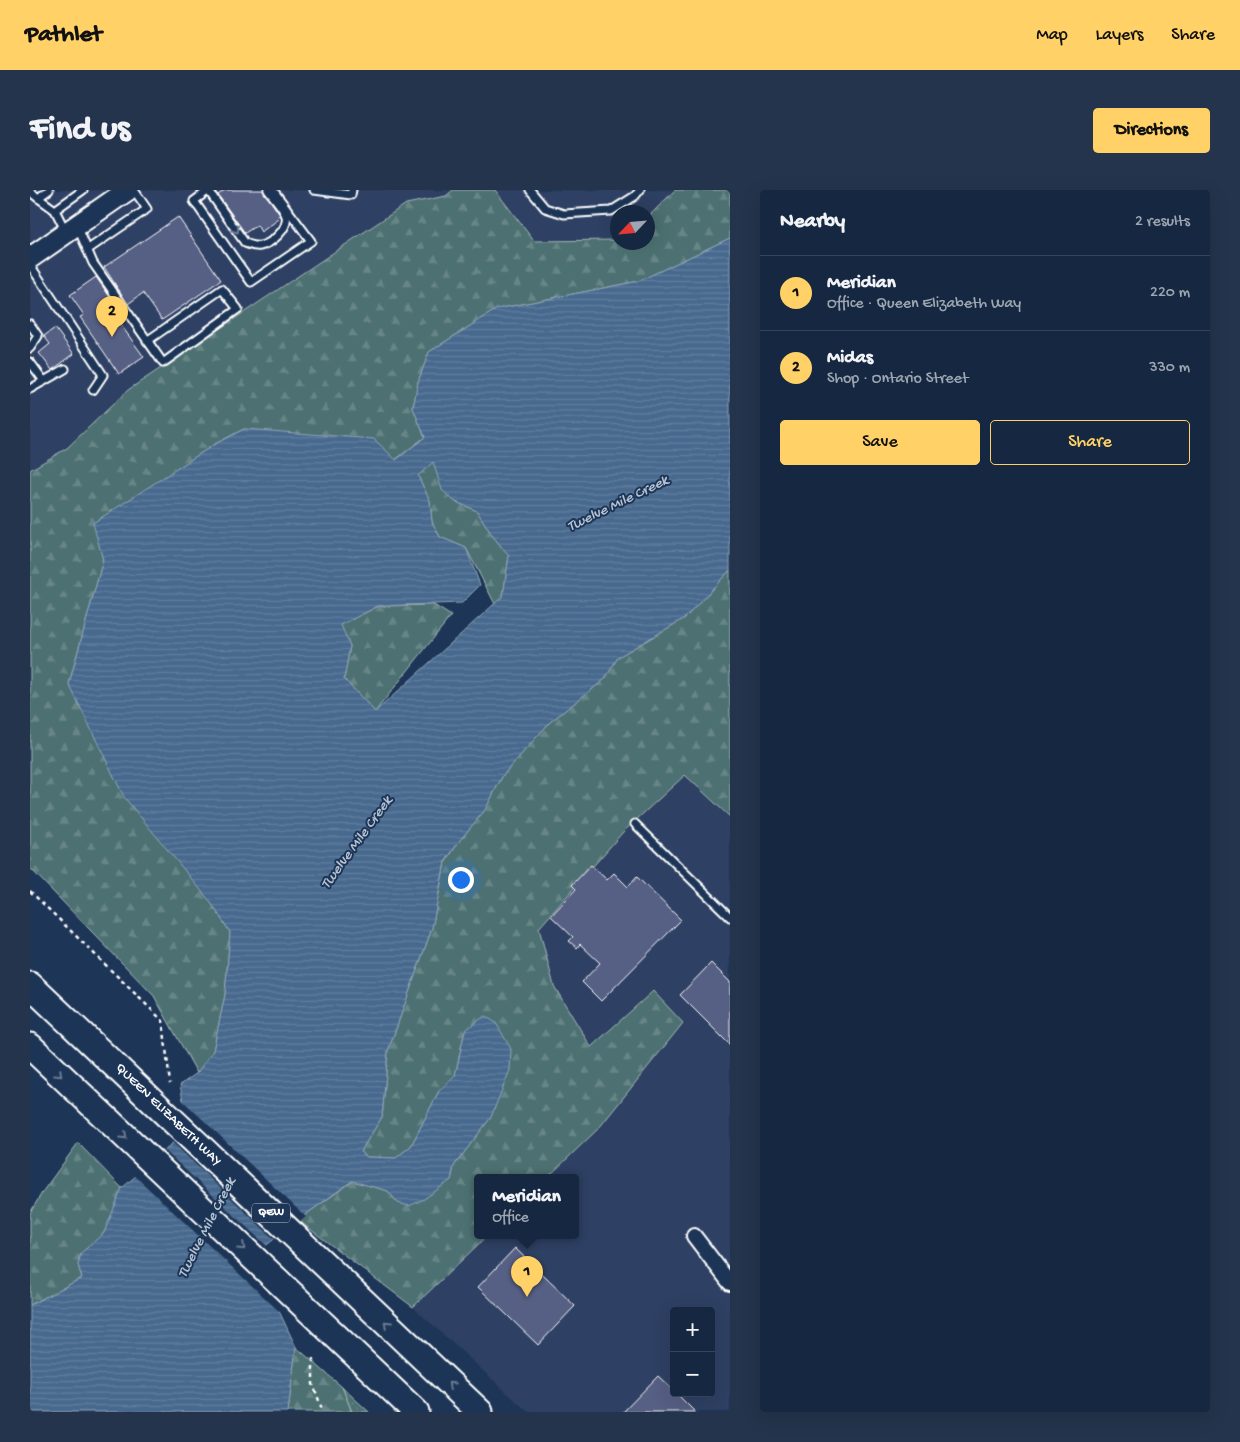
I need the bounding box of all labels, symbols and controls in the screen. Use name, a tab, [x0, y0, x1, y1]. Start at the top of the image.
text: Pathlet	[25, 21, 102, 50]
text: Map	[1036, 25, 1068, 46]
text: Layers	[1096, 25, 1143, 46]
text: Share	[1171, 25, 1215, 46]
button: Directions	[1093, 108, 1210, 153]
text: Find us	[30, 110, 130, 151]
north arrow	[610, 205, 655, 250]
text: Nearby	[780, 210, 845, 235]
text: 2 results	[1135, 213, 1190, 232]
one-way arrow	[230, 224, 239, 234]
text: Meridian	[827, 272, 896, 295]
text: 1	[793, 284, 799, 303]
text: 220 m	[1150, 284, 1190, 303]
text: Office · Queen Elizabeth Way	[827, 295, 1021, 314]
pin: 2	[96, 296, 128, 337]
text: Midas	[827, 347, 873, 370]
text: 2	[792, 359, 800, 378]
text: 330 m	[1149, 359, 1190, 378]
text: Shop · Ontario Street	[827, 370, 968, 389]
button: Save	[780, 420, 980, 465]
button: Share	[990, 420, 1190, 465]
water label: Twelve Mile Creek	[565, 471, 673, 536]
water label: Twelve Mile Creek	[317, 792, 397, 893]
your location	[448, 867, 474, 893]
street label: QUEEN ELIZABETH WAY	[111, 1060, 225, 1170]
one-way arrow	[54, 1068, 63, 1077]
one-way arrow	[118, 1130, 127, 1139]
water label: Twelve Mile Creek	[174, 1174, 241, 1281]
popup	[474, 1174, 579, 1239]
text: Meridian	[492, 1186, 561, 1209]
road number: QEW	[252, 1204, 290, 1222]
text: Office	[492, 1209, 529, 1228]
one-way arrow	[236, 1241, 245, 1250]
pin: 1	[511, 1256, 543, 1297]
map controls	[670, 1307, 715, 1397]
button: +	[670, 1307, 715, 1352]
one-way arrow	[383, 1321, 392, 1330]
button: −	[670, 1352, 715, 1397]
one-way arrow	[447, 1382, 456, 1391]

